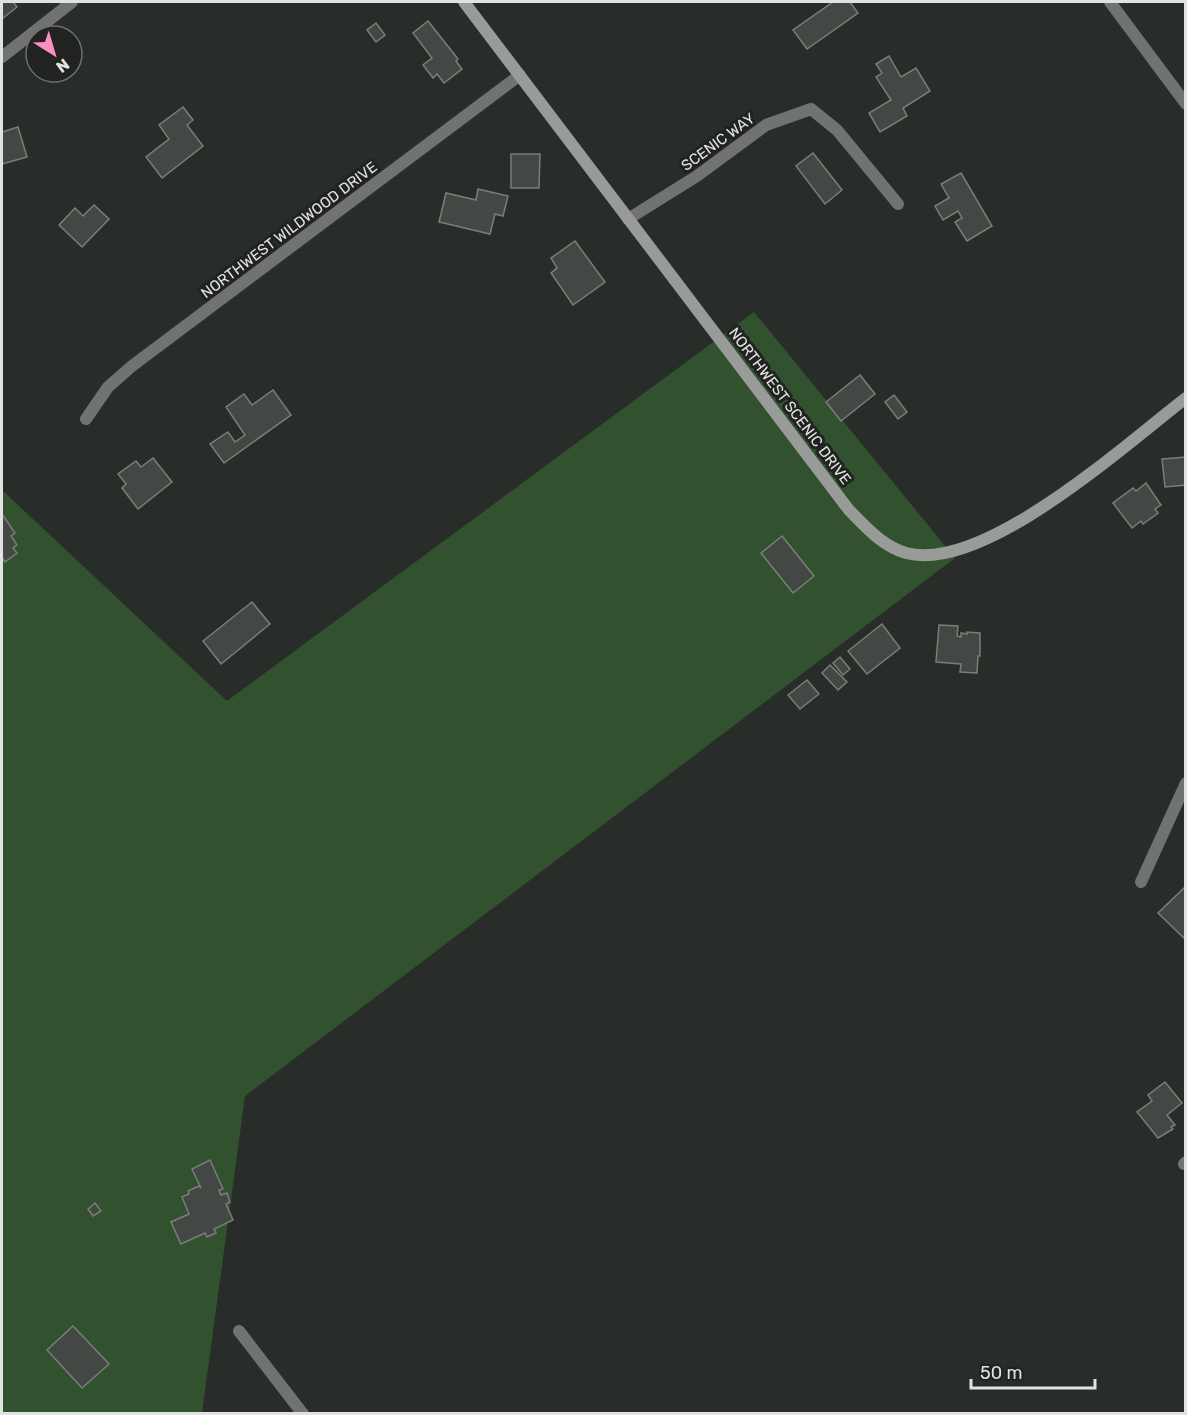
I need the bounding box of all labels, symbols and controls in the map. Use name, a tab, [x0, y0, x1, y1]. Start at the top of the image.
north arrow	[24, 24, 84, 84]
text: N	[52, 55, 73, 77]
street label: SCENIC WAY	[678, 109, 759, 175]
street label: NORTHWEST WILDWOOD DRIVE	[197, 158, 381, 302]
street label: NORTHWEST SCENIC DRIVE	[725, 324, 855, 488]
scale bar	[971, 1352, 1096, 1390]
text: 50 m	[980, 1362, 1023, 1384]

